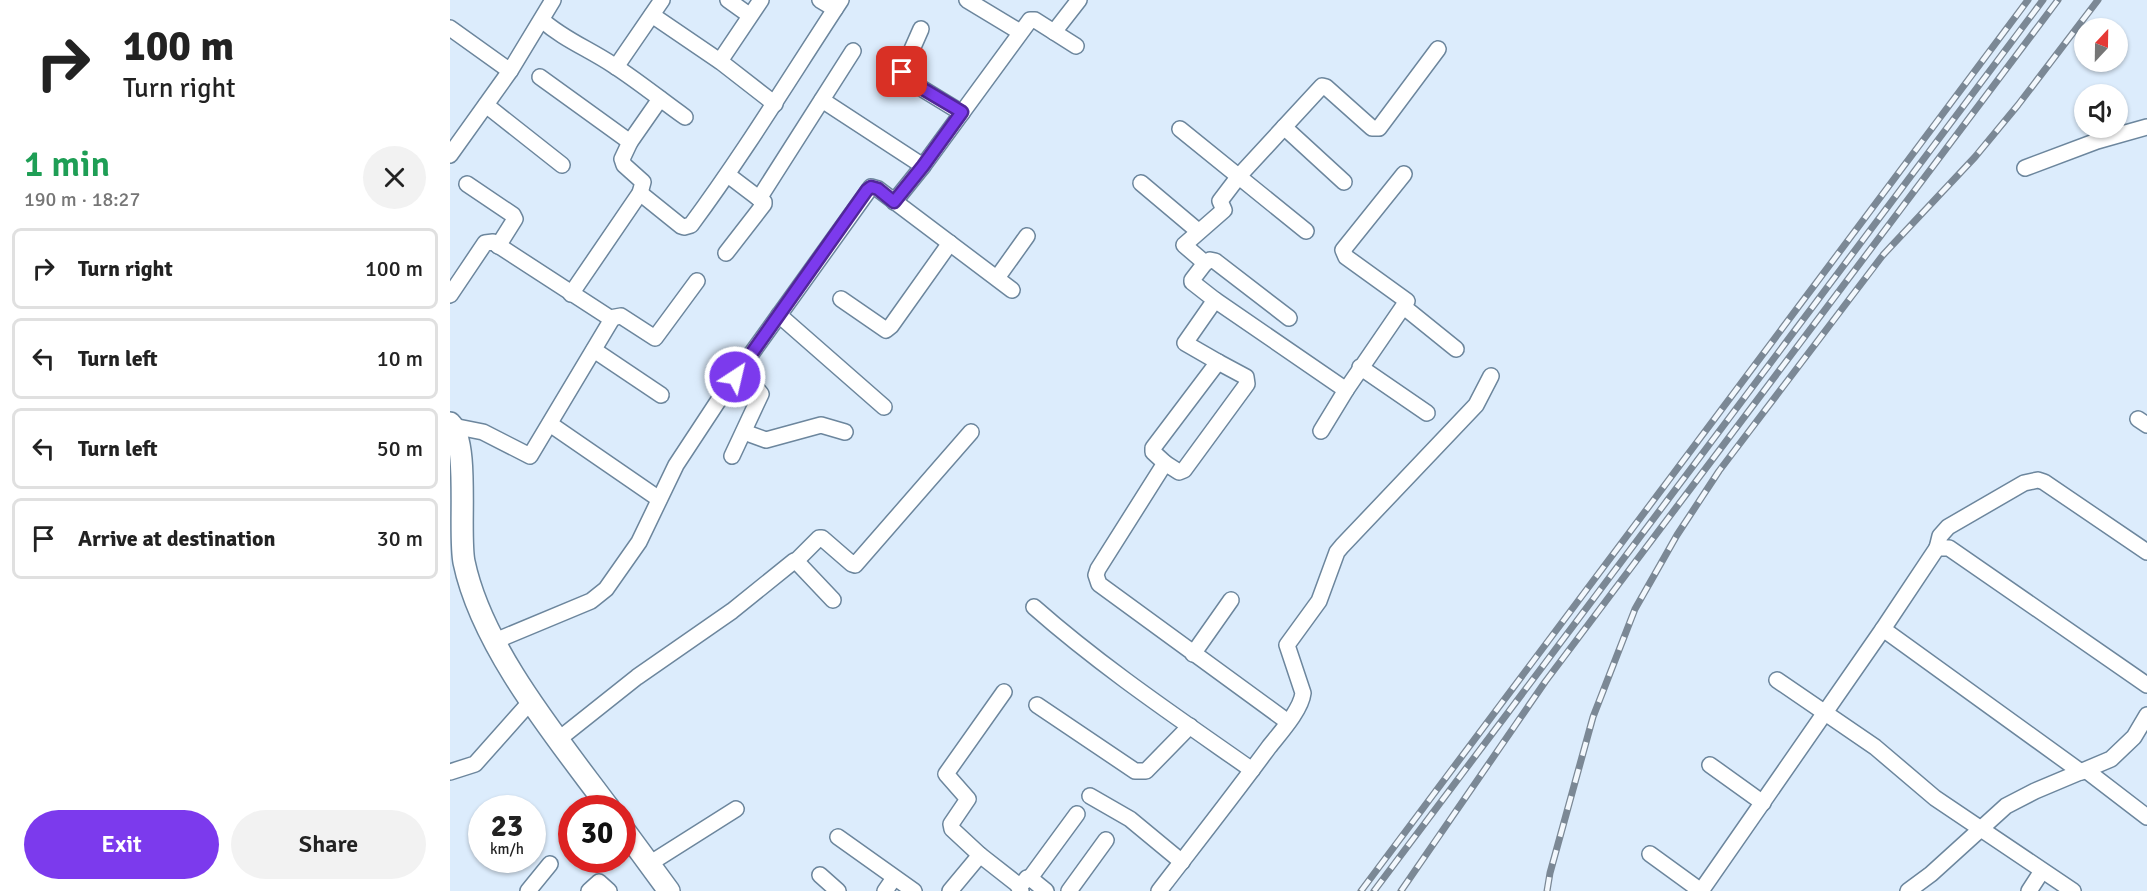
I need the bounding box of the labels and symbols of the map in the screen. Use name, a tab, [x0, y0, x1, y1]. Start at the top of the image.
north arrow	[2074, 18, 2128, 72]
pin	[876, 46, 927, 97]
position arrow	[703, 345, 767, 409]
speed limit sign: 30	[558, 795, 636, 873]

